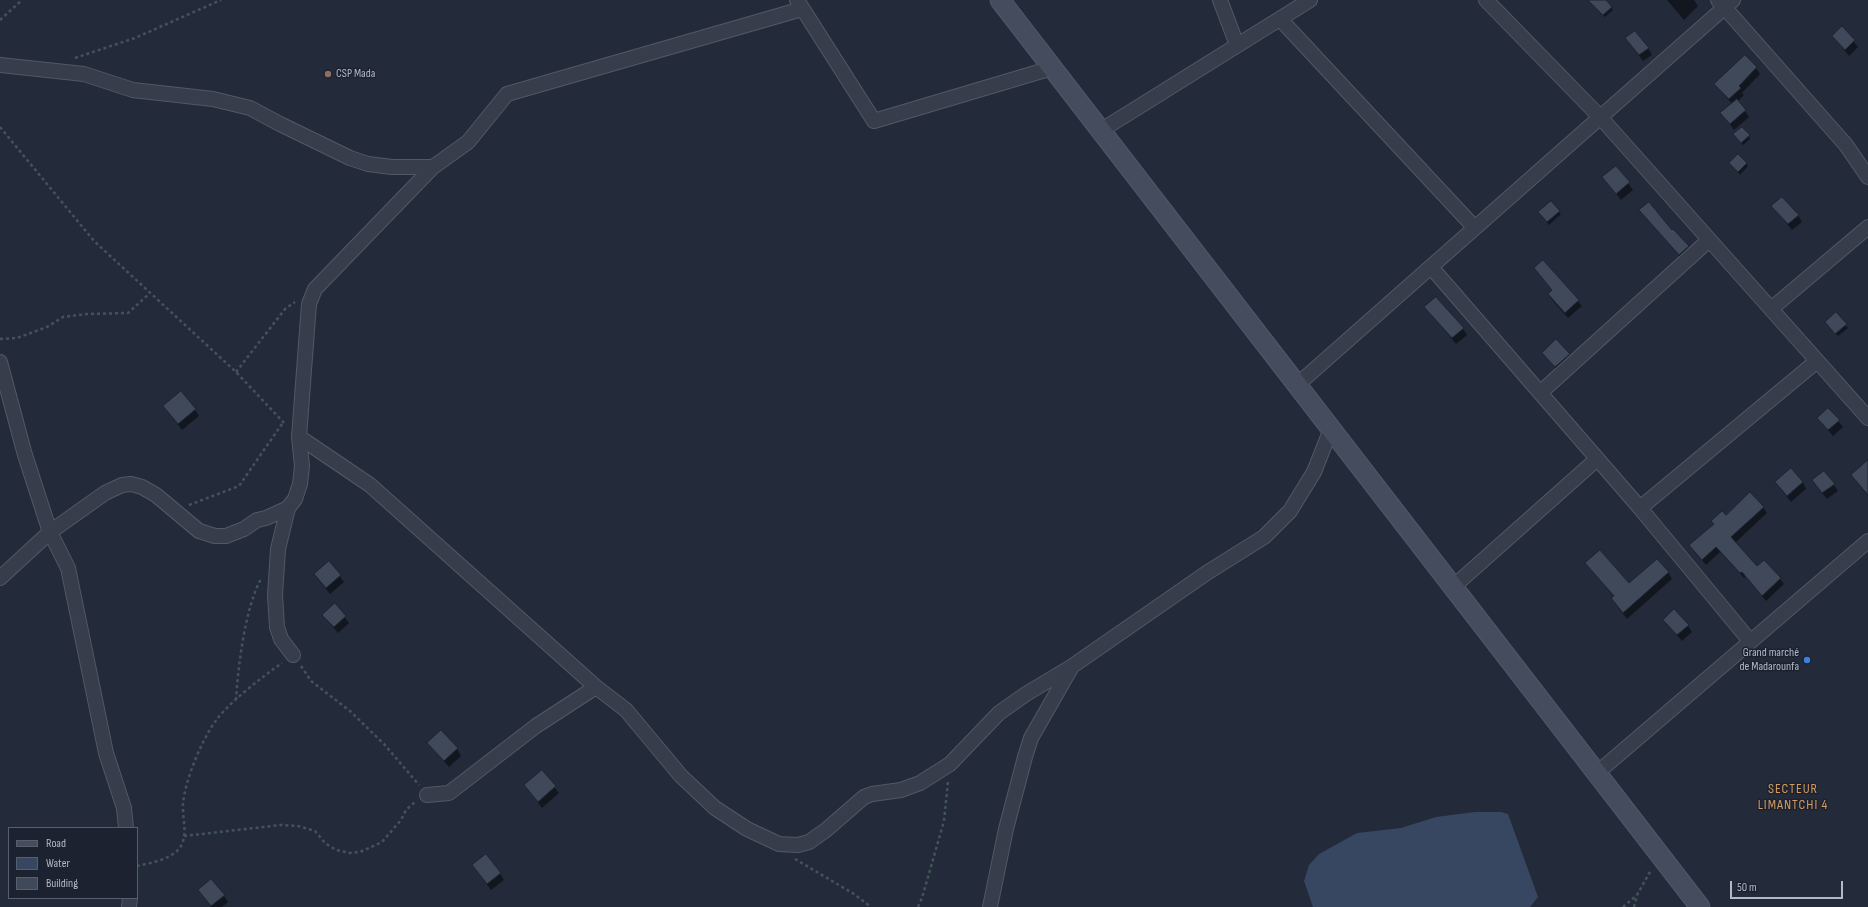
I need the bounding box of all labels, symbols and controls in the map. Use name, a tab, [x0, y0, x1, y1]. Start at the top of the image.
place label: CSP Mada	[336, 67, 375, 81]
marker: CSP Mada	[323, 69, 333, 79]
place label: Grand marché de Madarounfa	[1740, 646, 1799, 674]
marker: Grand marché de Madarounfa	[1802, 655, 1812, 665]
district label: SECTEUR LIMANTCHI 4	[1758, 781, 1828, 814]
legend	[8, 827, 138, 899]
text: Road	[46, 836, 66, 851]
text: Water	[46, 856, 70, 871]
scale bar	[1732, 873, 1845, 899]
text: Building	[46, 876, 78, 891]
text: 50 m	[1737, 880, 1757, 895]

